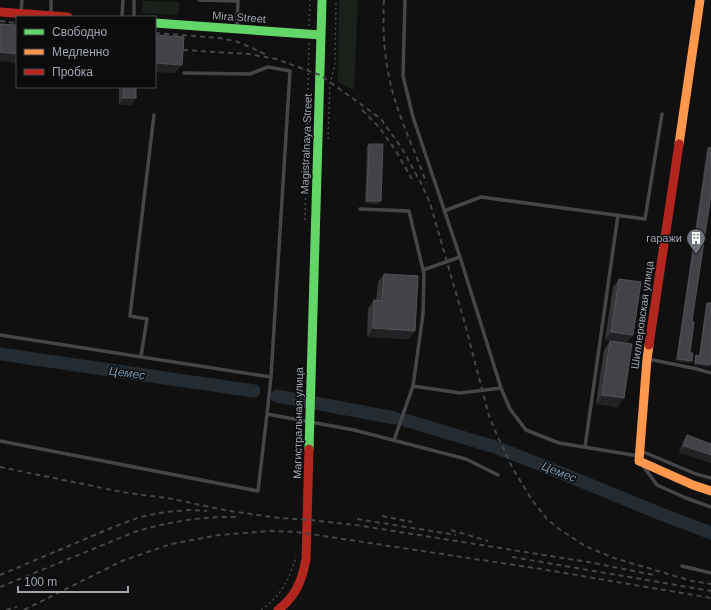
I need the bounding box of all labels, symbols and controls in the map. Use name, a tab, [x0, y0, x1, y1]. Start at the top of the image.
street label: Mira Street	[212, 9, 266, 25]
legend	[16, 16, 156, 88]
text: Свободно	[52, 25, 107, 39]
text: Медленно	[52, 45, 109, 59]
text: Пробка	[52, 65, 93, 79]
street label: Magistralnaya Street	[298, 93, 314, 195]
building icon: гаражи	[685, 227, 707, 255]
place label: гаражи	[646, 232, 682, 244]
street label: Шиллеровская улица	[628, 259, 656, 370]
water label: Цемес	[108, 364, 146, 382]
street label: Магистральная улица	[291, 366, 305, 479]
water label: Цемес	[540, 459, 578, 485]
scale bar	[18, 568, 128, 594]
text: 100 m	[24, 575, 57, 589]

